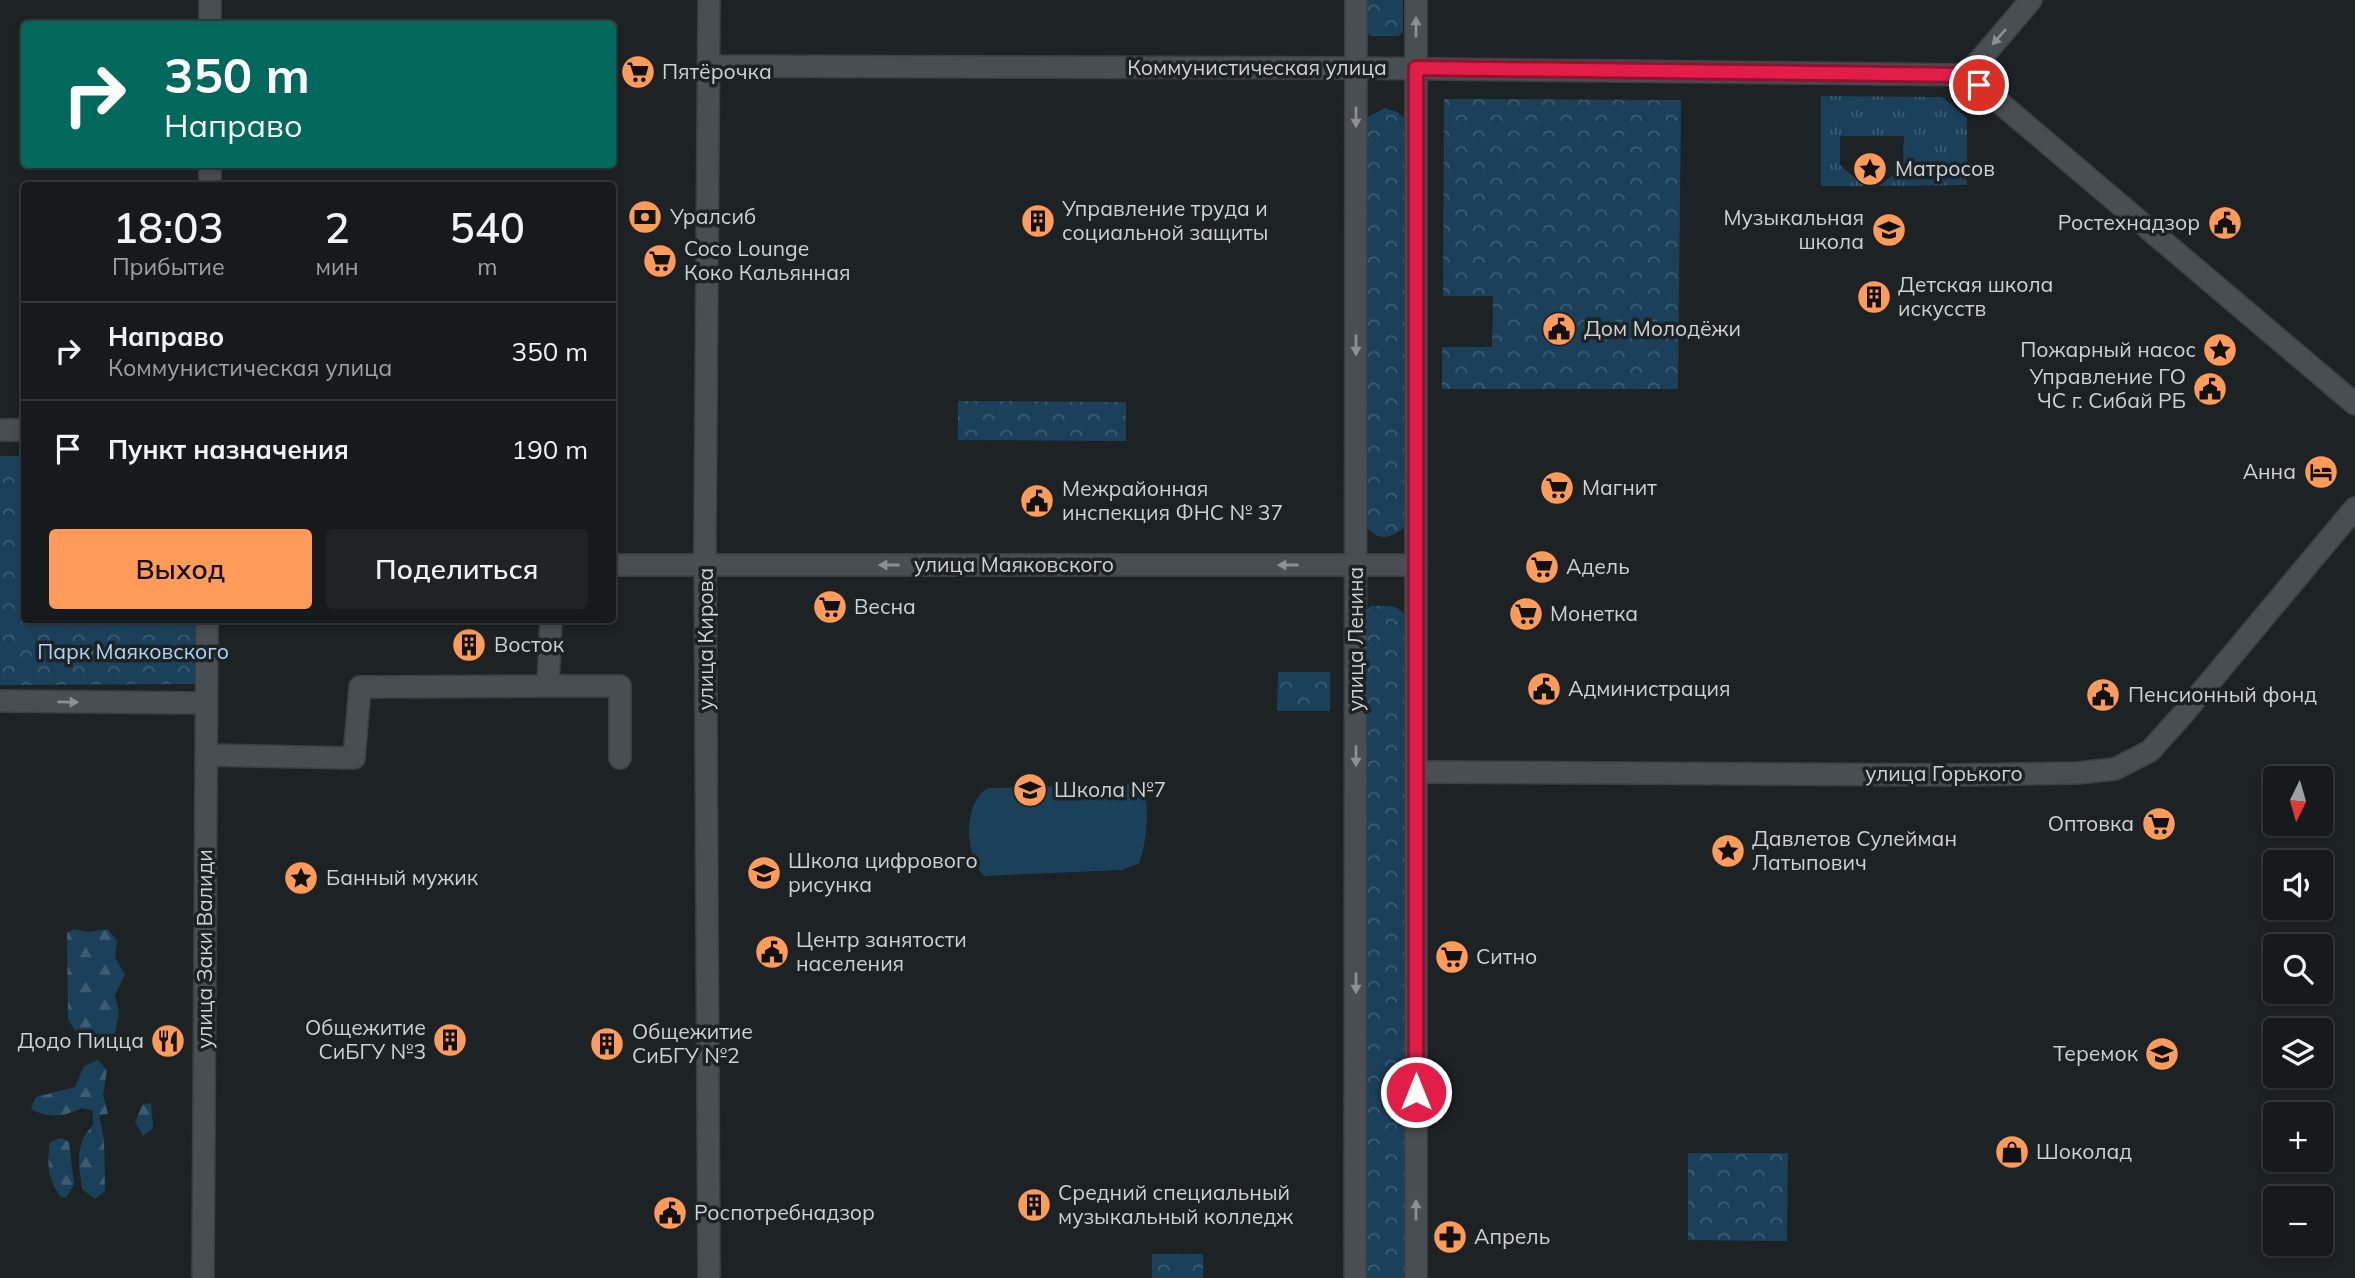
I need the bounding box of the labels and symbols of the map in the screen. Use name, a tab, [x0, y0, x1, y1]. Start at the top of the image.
one-way arrow	[1410, 16, 1422, 38]
one-way arrow	[1992, 29, 2007, 46]
supermarket icon: Пятёрочка	[619, 53, 657, 91]
street label: Коммунистическая улица	[1127, 54, 1387, 80]
pin	[1949, 55, 2009, 115]
place label: Пятёрочка	[662, 58, 772, 84]
one-way arrow	[1350, 106, 1362, 128]
place icon: Матросов	[1851, 150, 1889, 188]
place label: Матросов	[1895, 155, 1995, 181]
place label: Управление труда и социальной защиты	[1061, 195, 1268, 245]
bank icon: Уралсиб	[626, 198, 664, 236]
building icon: Управление труда и социальной защиты	[1019, 202, 1057, 240]
place label: Уралсиб	[669, 203, 756, 229]
place label: Музыкальная школа	[1724, 204, 1864, 254]
public building icon: Ростехнадзор	[2206, 204, 2244, 242]
place label: Ростехнадзор	[2058, 209, 2200, 235]
school or university icon: Музыкальная школа	[1870, 211, 1908, 249]
place label: Coco Lounge Коко Кальянная	[684, 235, 851, 285]
supermarket icon: Coco Lounge Коко Кальянная	[641, 242, 679, 280]
place label: Детская школа искусств	[1898, 271, 2053, 321]
building icon: Детская школа искусств	[1855, 278, 1893, 316]
public building icon: Дом Молодёжи	[1540, 310, 1578, 348]
place label: Дом Молодёжи	[1584, 315, 1741, 341]
place icon: Пожарный насос	[2201, 331, 2239, 369]
one-way arrow	[1350, 334, 1362, 356]
place label: Пожарный насос	[2020, 336, 2196, 362]
place label: Управление ГО ЧС г. Сибай РБ	[2028, 363, 2186, 413]
public building icon: Управление ГО ЧС г. Сибай РБ	[2191, 370, 2229, 408]
hotel icon: Анна	[2302, 453, 2340, 491]
place label: Анна	[2243, 458, 2296, 484]
supermarket icon: Магнит	[1538, 469, 1576, 507]
place label: Магнит	[1582, 474, 1657, 500]
place label: Межрайонная инспекция ФНС № 37	[1062, 475, 1283, 525]
public building icon: Межрайонная инспекция ФНС № 37	[1018, 482, 1056, 520]
supermarket icon: Адель	[1523, 548, 1561, 586]
street label: улица Маяковского	[914, 551, 1114, 577]
place label: Адель	[1566, 553, 1630, 579]
one-way arrow	[878, 559, 900, 571]
one-way arrow	[1277, 559, 1299, 571]
street label: улица Ленина	[1342, 567, 1368, 711]
street label: улица Кирова	[692, 568, 718, 710]
supermarket icon: Весна	[811, 588, 849, 626]
place label: Весна	[854, 593, 916, 619]
supermarket icon: Монетка	[1507, 595, 1545, 633]
place label: Монетка	[1550, 600, 1638, 626]
building icon: Восток	[450, 626, 488, 664]
place label: Восток	[494, 631, 565, 657]
park label: Парк Маяковского	[37, 638, 229, 664]
public building icon: Администрация	[1525, 670, 1563, 708]
place label: Администрация	[1568, 675, 1731, 701]
public building icon: Пенсионный фонд	[2084, 676, 2122, 714]
place label: Пенсионный фонд	[2128, 681, 2317, 707]
one-way arrow	[57, 696, 79, 708]
one-way arrow	[1350, 745, 1362, 767]
street label: улица Горького	[1865, 760, 2023, 786]
north arrow	[2263, 766, 2333, 836]
school or university icon: Школа №7	[1011, 771, 1049, 809]
place label: Школа №7	[1054, 776, 1166, 802]
supermarket icon: Оптовка	[2140, 805, 2178, 843]
place label: Оптовка	[2048, 810, 2134, 836]
place label: Давлетов Сулейман Латыпович	[1752, 825, 1957, 875]
place icon: Давлетов Сулейман Латыпович	[1709, 832, 1747, 870]
place label: Школа цифрового рисунка	[788, 847, 978, 897]
street label: улица Заки Валиди	[191, 849, 217, 1049]
school or university icon: Школа цифрового рисунка	[745, 854, 783, 892]
place icon: Банный мужик	[282, 859, 320, 897]
place label: Банный мужик	[326, 864, 479, 890]
place label: Центр занятости населения	[796, 926, 967, 976]
public building icon: Центр занятости населения	[753, 933, 791, 971]
supermarket icon: Ситно	[1433, 938, 1471, 976]
place label: Ситно	[1476, 943, 1537, 969]
one-way arrow	[1350, 973, 1362, 995]
place label: Общежитие СиБГУ №3	[305, 1014, 426, 1064]
place label: Общежитие СиБГУ №2	[632, 1018, 753, 1068]
building icon: Общежитие СиБГУ №3	[431, 1021, 469, 1059]
restaurant icon: Додо Пицца	[149, 1022, 187, 1060]
building icon: Общежитие СиБГУ №2	[588, 1025, 626, 1063]
place label: Додо Пицца	[17, 1027, 144, 1053]
school or university icon: Теремок	[2143, 1035, 2181, 1073]
place label: Теремок	[2053, 1040, 2139, 1066]
position arrow	[1379, 1055, 1453, 1129]
shop icon: Шоколад	[1993, 1133, 2031, 1171]
place label: Шоколад	[2036, 1138, 2132, 1164]
place label: Средний специальный музыкальный колледж	[1058, 1179, 1293, 1229]
building icon: Средний специальный музыкальный колледж	[1015, 1186, 1053, 1224]
public building icon: Роспотребнадзор	[651, 1194, 689, 1232]
place label: Роспотребнадзор	[694, 1199, 875, 1225]
one-way arrow	[1410, 1199, 1422, 1221]
pharmacy icon: Апрель	[1431, 1218, 1469, 1256]
place label: Апрель	[1474, 1223, 1550, 1249]

